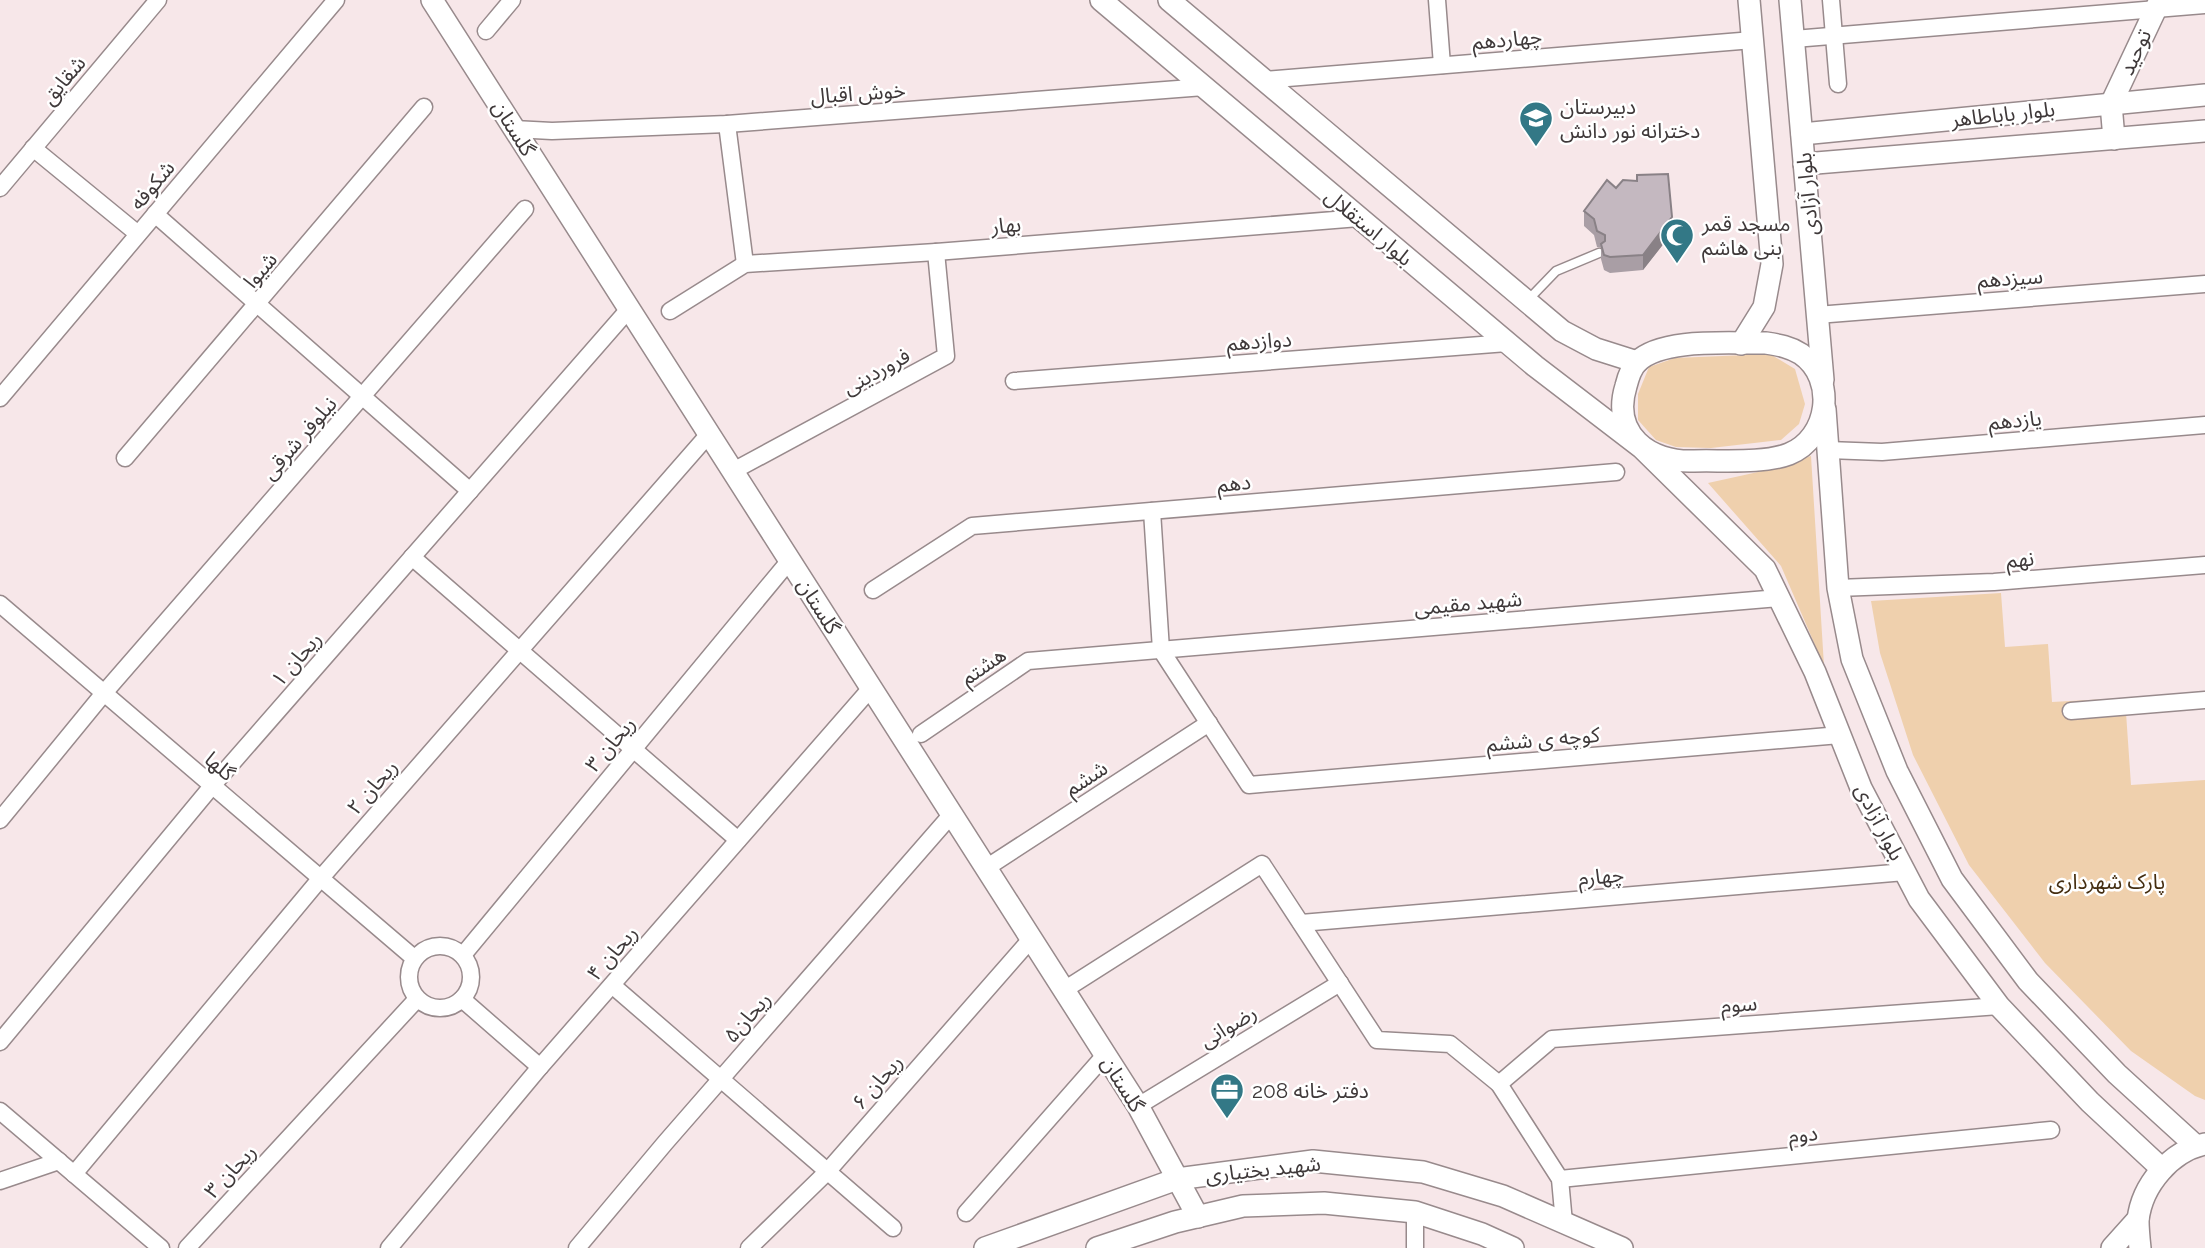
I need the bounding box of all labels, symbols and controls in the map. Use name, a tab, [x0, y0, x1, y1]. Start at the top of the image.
street label: چهاردهم	[1471, 23, 1543, 57]
street label: توحید	[2114, 25, 2156, 79]
street label: شقایق	[35, 50, 91, 110]
street label: خوش اقبال	[810, 77, 906, 109]
place label: دبیرستان دخترانه نور دانش	[1560, 94, 1700, 143]
street label: گلستان	[487, 95, 541, 161]
street label: بلوار باباطاهر	[1949, 96, 2056, 132]
school or university icon: دبیرستان دخترانه نور دانش	[1517, 99, 1555, 148]
street label: بلوار آزادی	[1791, 152, 1823, 236]
street label: شکوفه	[124, 155, 180, 215]
street label: بلوار استقلال	[1320, 183, 1418, 271]
street label: بهار	[989, 211, 1022, 239]
place label: مسجد قمر بنی هاشم	[1701, 211, 1791, 263]
mosque icon: مسجد قمر بنی هاشم	[1658, 216, 1696, 265]
street label: شیوا	[238, 247, 282, 293]
street label: سیزدهم	[1976, 263, 2044, 296]
street label: دوازدهم	[1226, 326, 1293, 359]
street label: فروردینی	[838, 342, 914, 400]
street label: نیلوفر شرقی	[256, 391, 342, 485]
street label: یازدهم	[1987, 405, 2043, 438]
street label: دهم	[1216, 469, 1252, 500]
street label: نهم	[2005, 545, 2035, 576]
street label: گلستان	[792, 573, 846, 639]
street label: شهید مقیمی	[1413, 586, 1523, 620]
street label: ریحان ۱	[265, 626, 327, 692]
street label: هشتم	[955, 642, 1012, 693]
street label: ریحان ۳	[580, 711, 640, 777]
street label: کوچه ی ششم	[1485, 722, 1601, 759]
street label: گلها	[200, 746, 240, 786]
street label: ریحان ۲	[341, 754, 403, 820]
street label: ششم	[1060, 755, 1114, 804]
street label: بلوار آزادی	[1850, 779, 1910, 865]
street label: چهارم	[1577, 862, 1625, 894]
park label: پارک شهرداری	[2049, 869, 2165, 895]
street label: ریحان ۴	[581, 920, 643, 986]
street label: ریحان۵	[718, 986, 776, 1048]
street label: سوم	[1720, 990, 1758, 1022]
street label: رضوانی	[1195, 999, 1261, 1053]
street label: ریحان ۶	[846, 1049, 908, 1115]
street label: گلستان	[1096, 1051, 1150, 1117]
office icon: دفتر خانه 208	[1208, 1071, 1246, 1120]
place label: دفتر خانه 208	[1252, 1078, 1369, 1103]
street label: دوم	[1787, 1120, 1819, 1152]
street label: ریحان ۳	[199, 1139, 261, 1203]
street label: شهید بختیاری	[1204, 1151, 1322, 1187]

